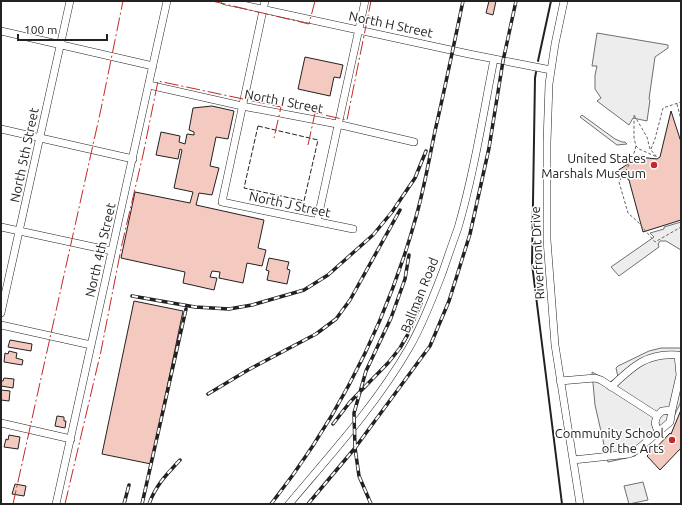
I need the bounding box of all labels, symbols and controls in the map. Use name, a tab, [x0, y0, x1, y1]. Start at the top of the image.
street label: North H Street	[348, 8, 434, 40]
scale bar	[18, 16, 107, 42]
text: 100 m	[24, 23, 57, 36]
street label: North I Street	[243, 87, 325, 115]
street label: North 5th Street	[7, 106, 41, 204]
place label: United States Marshals Museum	[541, 151, 646, 180]
marker: United States Marshals Museum	[649, 160, 659, 170]
street label: North J Street	[248, 189, 332, 219]
street label: North 4th Street	[82, 201, 118, 299]
street label: Riverfront Drive	[528, 206, 546, 300]
street label: Ballman Road	[398, 255, 440, 335]
place label: Community School of the Arts	[555, 426, 665, 455]
marker: Community School of the Arts	[667, 435, 677, 445]

